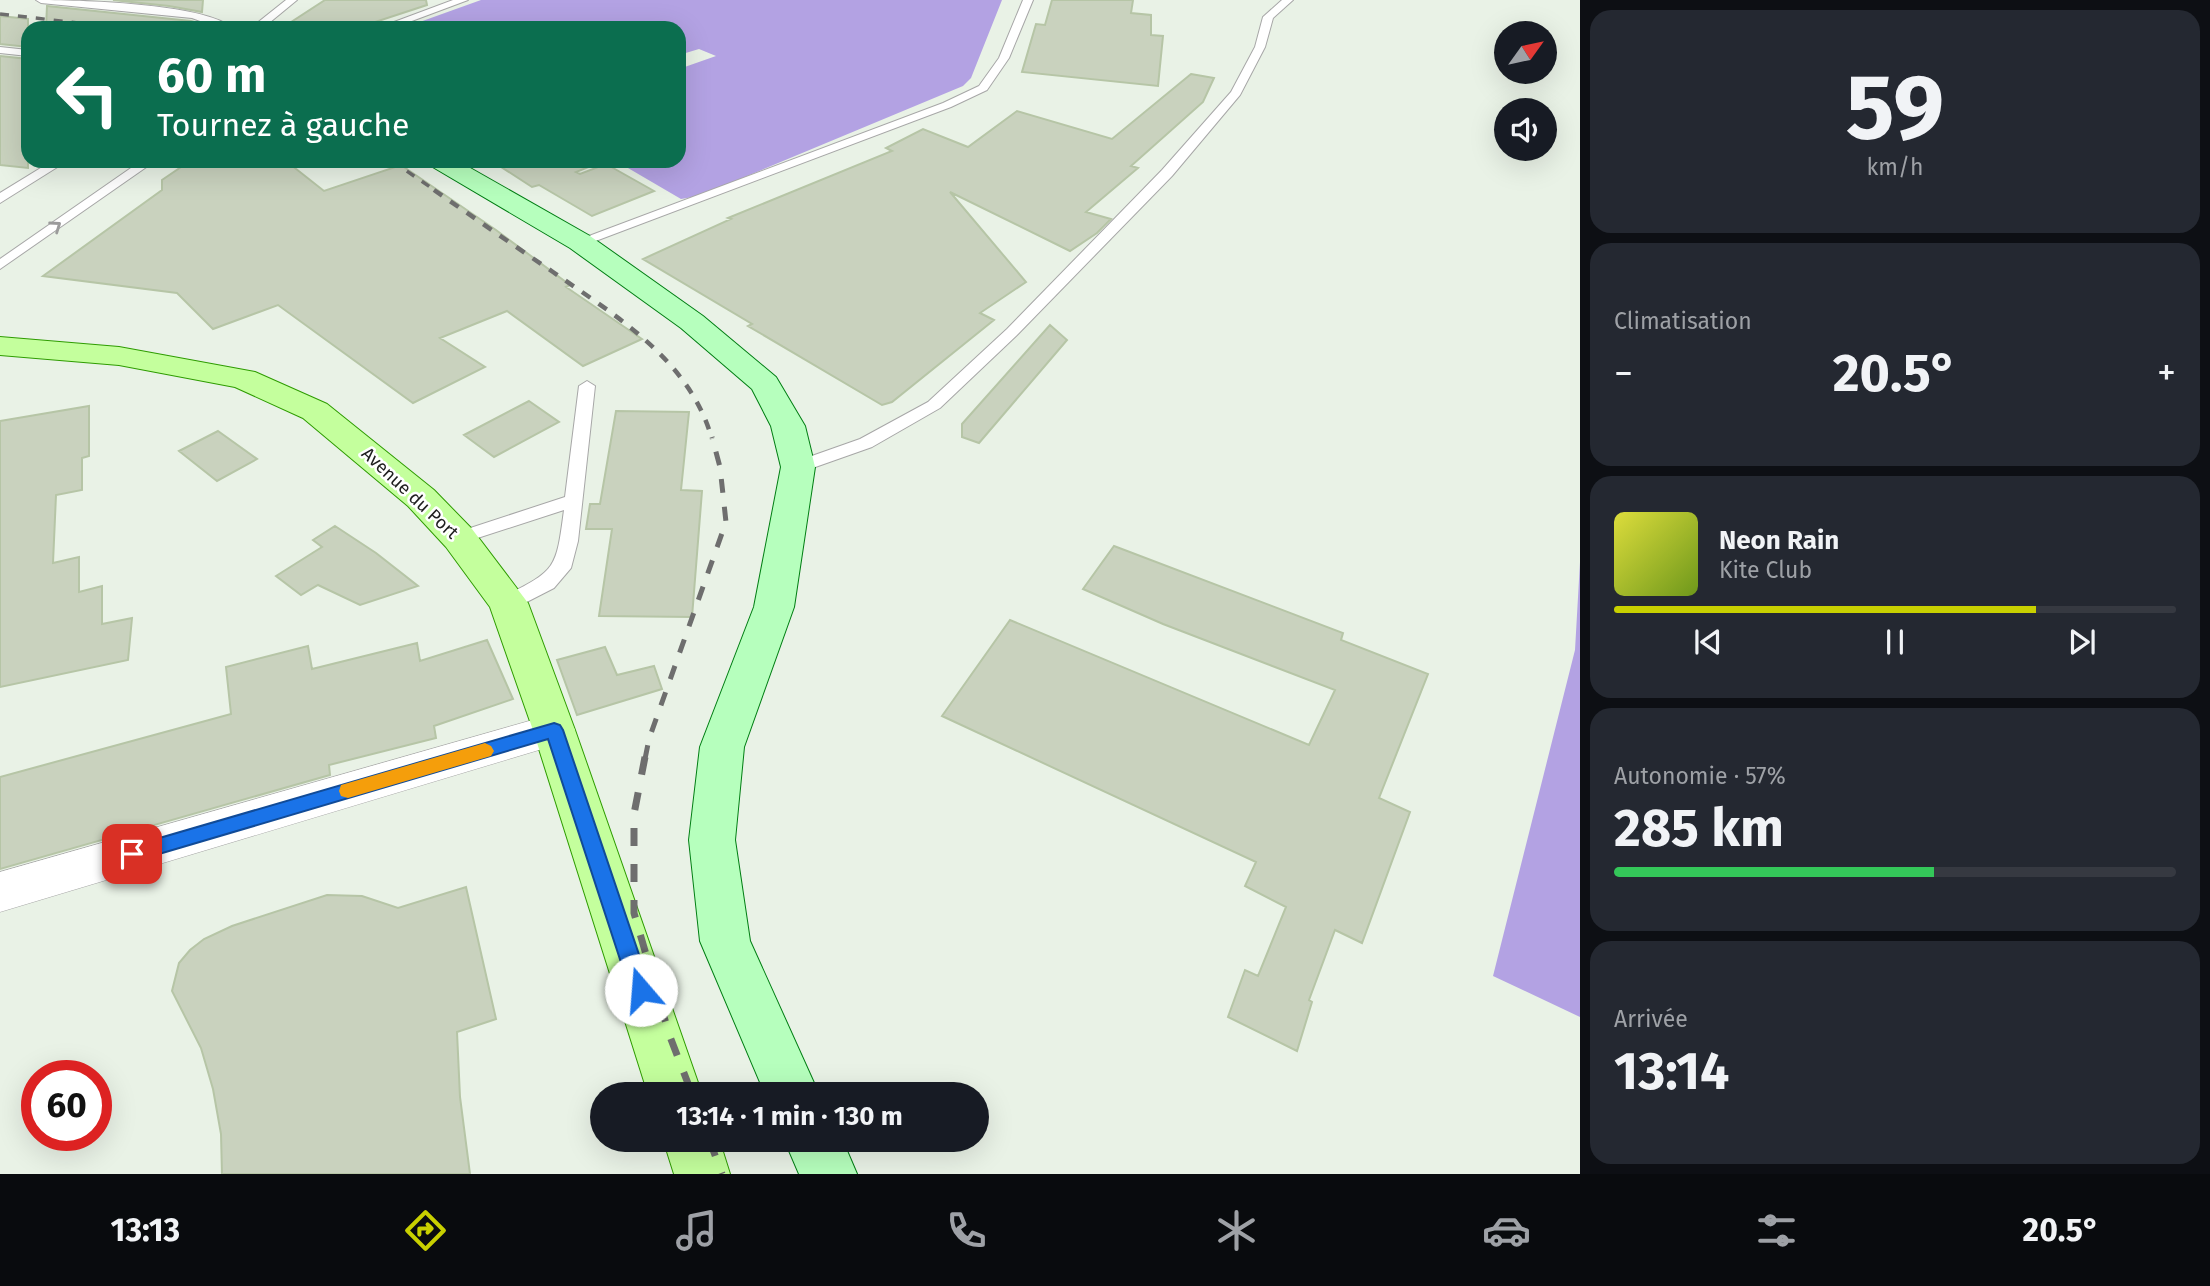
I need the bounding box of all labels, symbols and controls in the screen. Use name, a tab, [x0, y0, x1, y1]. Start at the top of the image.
north arrow	[1494, 21, 1558, 84]
map controls	[1494, 21, 1557, 161]
text: 60 m	[157, 46, 266, 105]
icon: left	[42, 49, 133, 140]
text: 59	[1846, 53, 1944, 162]
button: sound	[1494, 98, 1557, 161]
text: Tournez à gauche	[157, 106, 409, 144]
text: km/h	[1867, 153, 1923, 181]
one-way arrow	[48, 222, 61, 234]
text: Climatisation	[1614, 307, 1752, 335]
text: 20.5°	[1833, 342, 1957, 405]
text: −	[1614, 350, 1633, 396]
text: +	[2157, 350, 2176, 396]
street label: Avenue du Port	[357, 443, 463, 544]
text: Neon Rain	[1719, 525, 1839, 556]
text: Kite Club	[1719, 556, 1812, 584]
icon: previous	[1689, 623, 1727, 661]
icon: pause	[1876, 623, 1914, 661]
icon: next	[2063, 623, 2101, 661]
text: Autonomie · 57%	[1614, 762, 1786, 790]
text: 285 km	[1614, 797, 1784, 860]
pin	[102, 824, 162, 884]
icon: arrive	[113, 835, 151, 873]
position arrow	[604, 953, 678, 1027]
text: Arrivée	[1614, 1005, 1688, 1033]
text: 13:14	[1614, 1040, 1729, 1103]
speed limit sign: 60	[21, 1060, 112, 1151]
text: 13:14 · 1 min · 130 m	[676, 1101, 903, 1132]
icon: directions	[401, 1206, 450, 1255]
icon: music	[672, 1206, 721, 1255]
icon: phone	[942, 1206, 991, 1255]
icon: climate	[1212, 1206, 1261, 1255]
icon: car	[1482, 1206, 1531, 1255]
icon: filters	[1752, 1206, 1801, 1255]
text: 13:13	[111, 1211, 180, 1249]
text: 20.5°	[2023, 1211, 2099, 1249]

